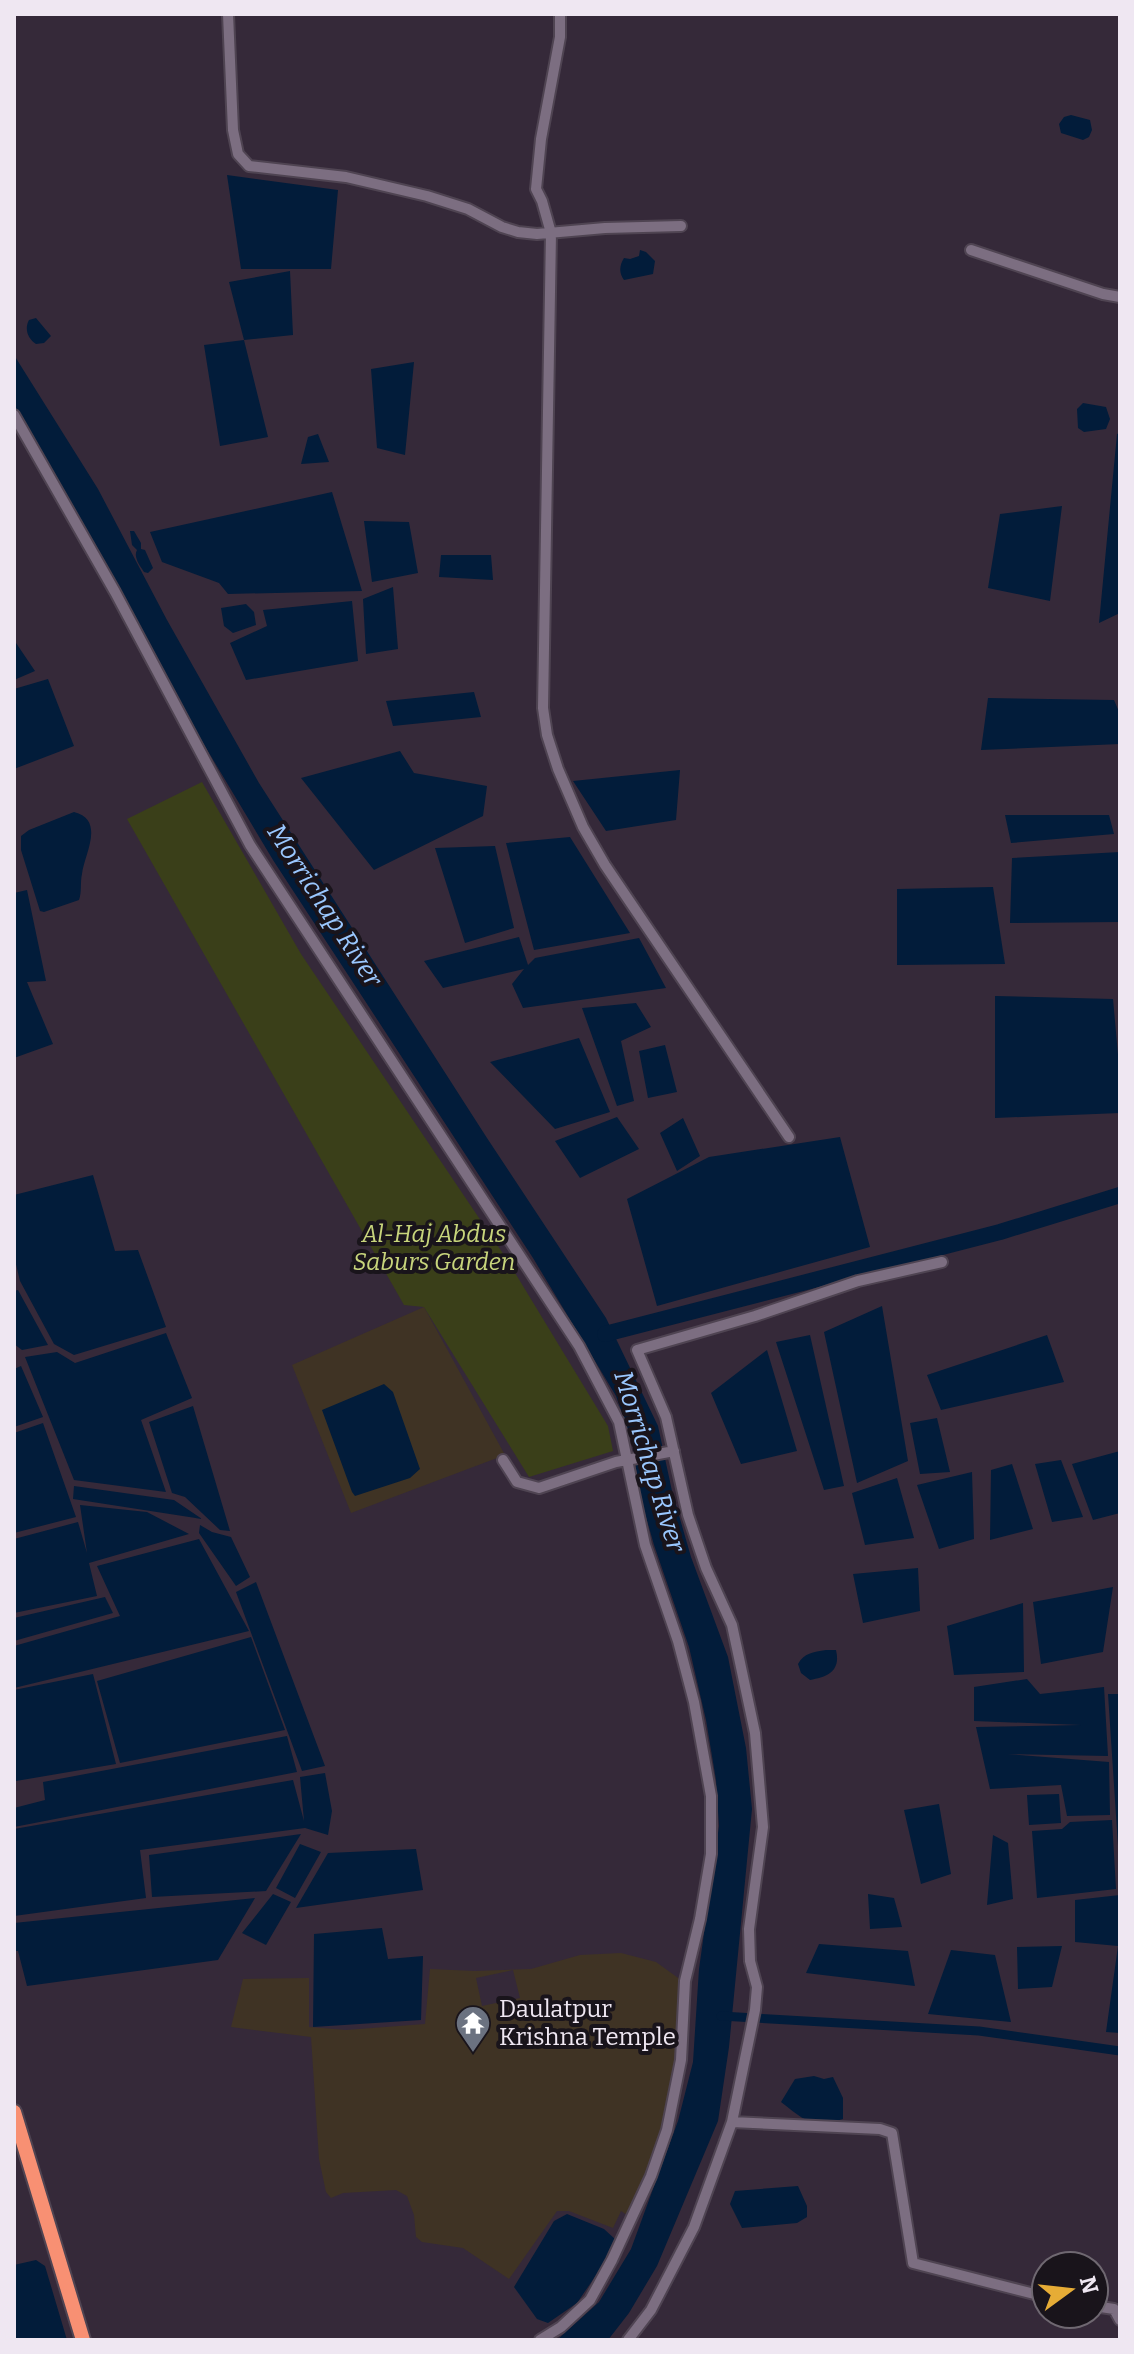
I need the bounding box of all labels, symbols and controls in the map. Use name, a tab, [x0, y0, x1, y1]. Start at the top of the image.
water label: Morrichap River	[261, 818, 389, 994]
park label: Al-Haj Abdus Saburs Garden	[353, 1220, 515, 1276]
water label: Morrichap River	[607, 1367, 692, 1557]
place label: Daulatpur Krishna Temple	[499, 1995, 676, 2051]
temple icon: Daulatpur Krishna Temple	[454, 2004, 492, 2054]
north arrow	[1030, 2250, 1110, 2330]
text: N	[1074, 2273, 1104, 2297]

